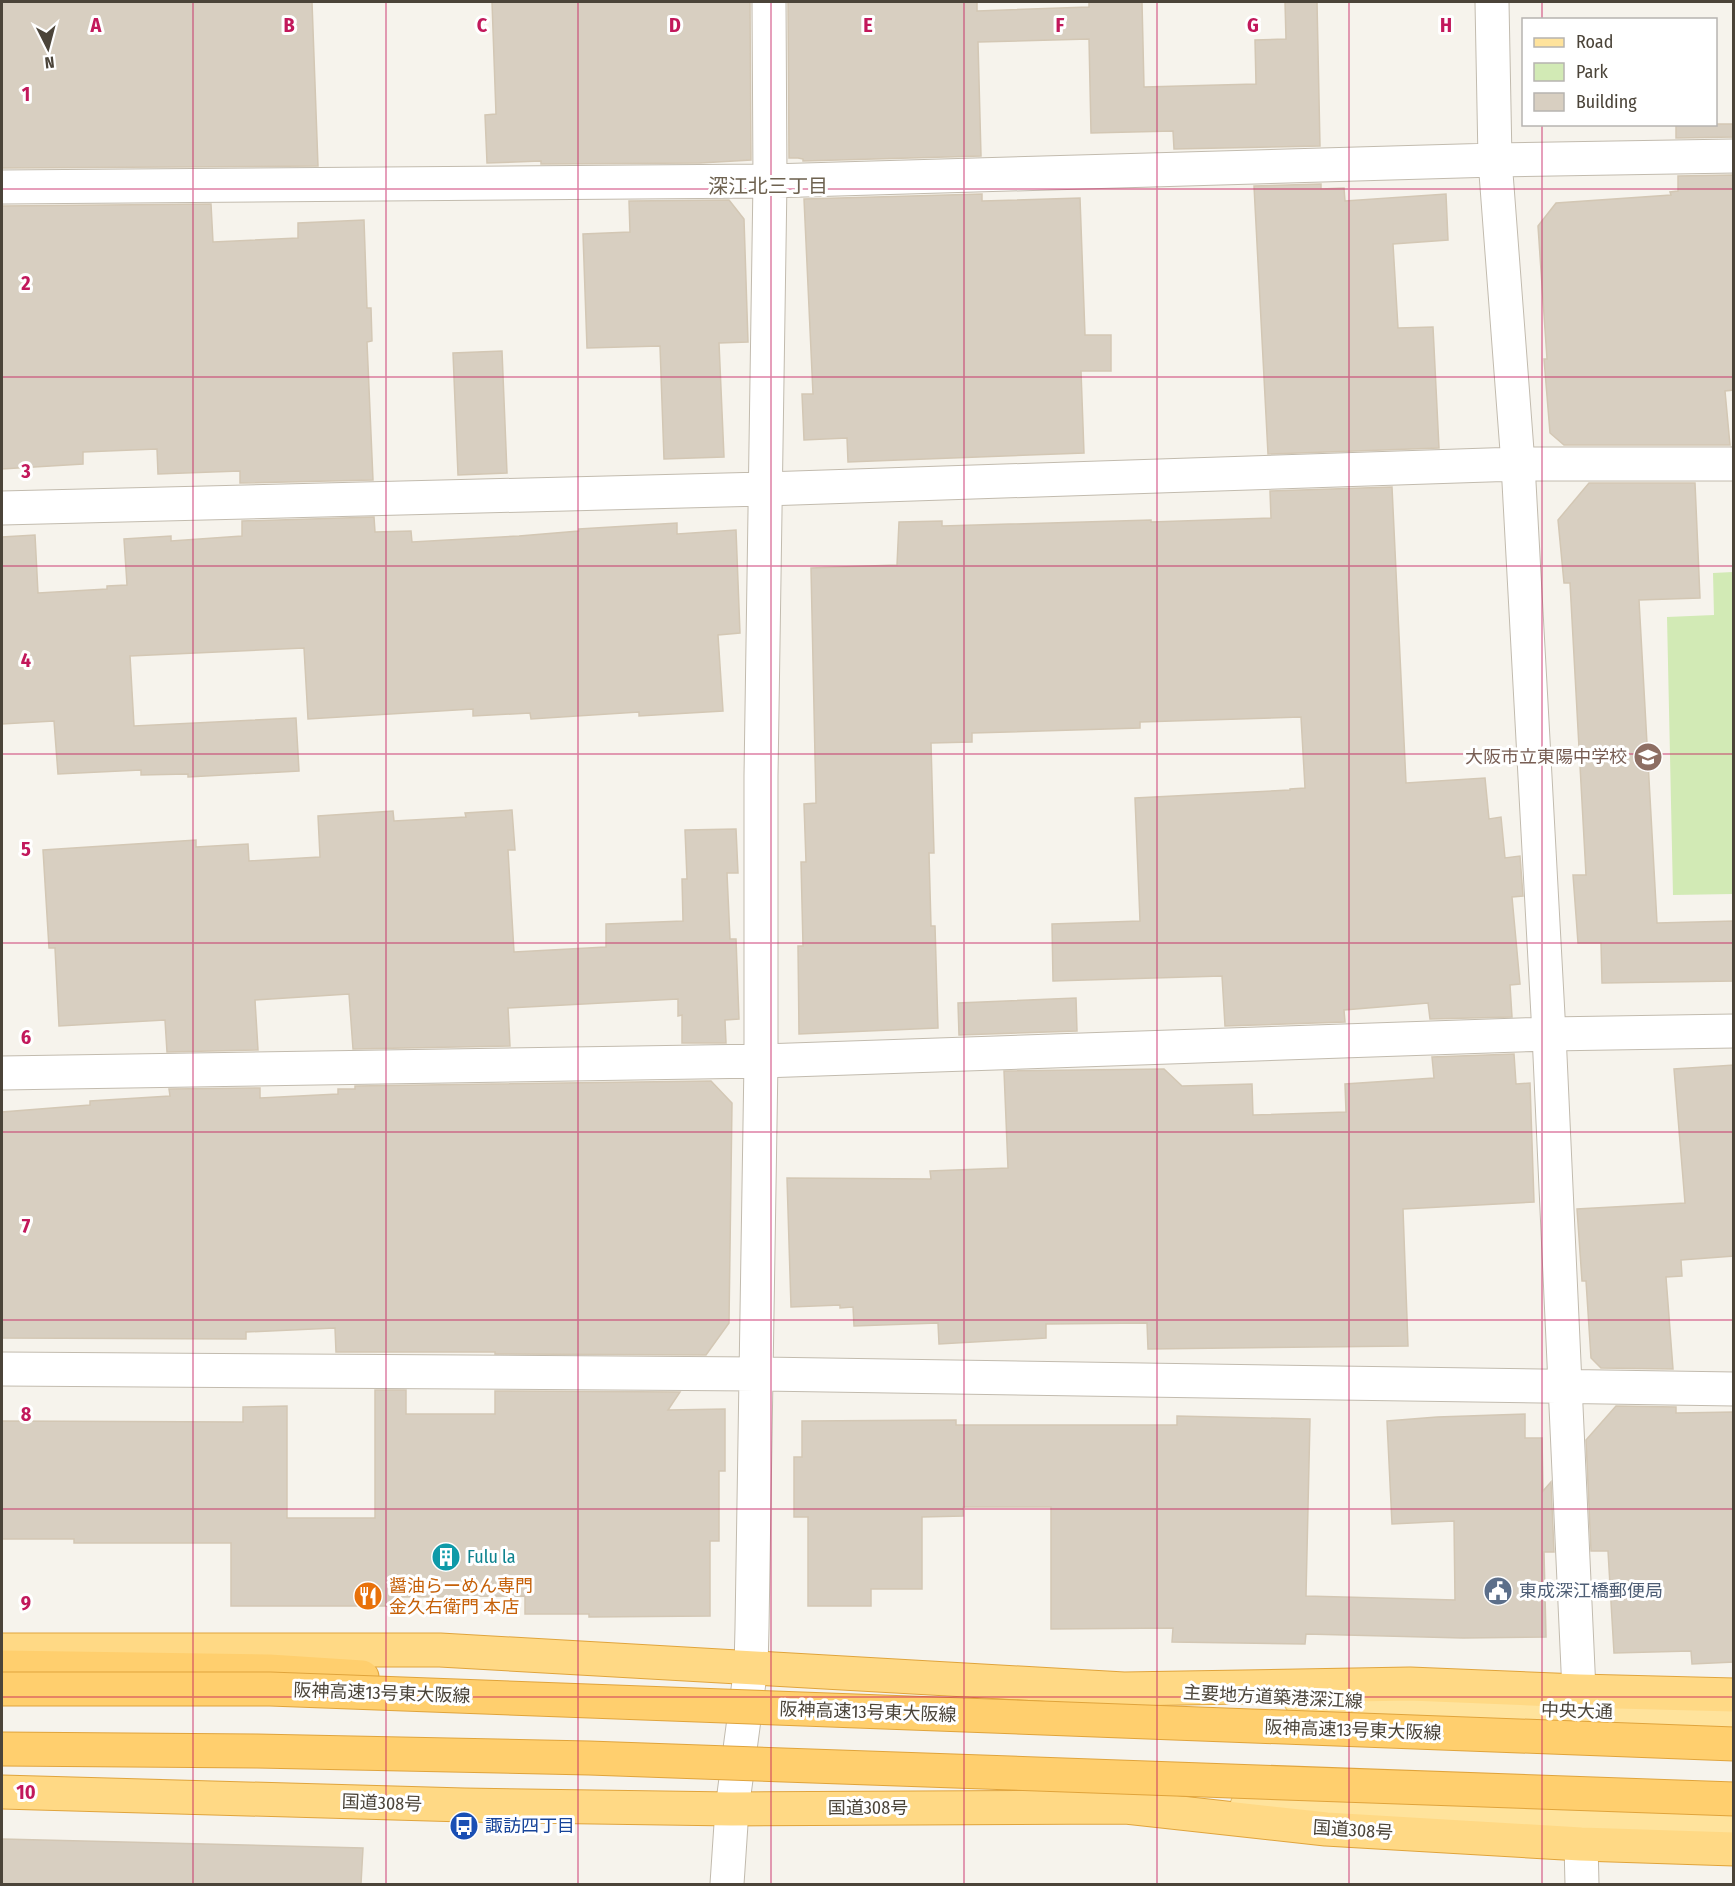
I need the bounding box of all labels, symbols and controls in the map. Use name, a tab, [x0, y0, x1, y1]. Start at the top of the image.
text: A	[90, 13, 103, 37]
text: B	[283, 13, 295, 37]
text: C	[477, 13, 488, 37]
text: D	[669, 13, 681, 37]
text: E	[863, 13, 873, 37]
text: F	[1056, 13, 1065, 37]
text: G	[1247, 13, 1259, 37]
text: H	[1440, 13, 1452, 37]
north arrow	[18, 18, 78, 78]
legend	[1522, 18, 1717, 126]
text: Road	[1576, 31, 1613, 53]
text: N	[44, 52, 55, 72]
text: Park	[1576, 61, 1609, 83]
text: 1	[22, 82, 30, 106]
text: Building	[1576, 91, 1637, 113]
district label: 深江北三丁目	[708, 174, 828, 198]
text: 2	[20, 271, 31, 295]
text: 3	[20, 459, 31, 483]
text: 4	[21, 648, 31, 672]
school or university icon: 大阪市立東陽中学校	[1632, 741, 1664, 773]
place label: 大阪市立東陽中学校	[1465, 746, 1627, 768]
text: 5	[21, 837, 31, 861]
text: 6	[21, 1025, 31, 1049]
text: 7	[22, 1214, 31, 1238]
text: 8	[21, 1402, 32, 1426]
building icon: Fulu la	[430, 1541, 462, 1573]
place label: Fulu la	[467, 1546, 516, 1568]
place label: 醤油らーめん専門 金久右衛門 本店	[389, 1575, 533, 1618]
public building icon: 東成深江橋郵便局	[1482, 1575, 1514, 1607]
restaurant icon: 醤油らーめん専門 金久右衛門 本店	[352, 1580, 384, 1612]
place label: 東成深江橋郵便局	[1519, 1580, 1663, 1602]
text: 9	[21, 1591, 31, 1615]
street label: 阪神高速13号東大阪線	[293, 1679, 471, 1707]
street label: 主要地方道築港深江線	[1183, 1681, 1363, 1713]
street label: 阪神高速13号東大阪線	[779, 1698, 957, 1726]
street label: 中央大通	[1541, 1699, 1613, 1723]
street label: 阪神高速13号東大阪線	[1264, 1716, 1442, 1744]
text: 10	[16, 1780, 36, 1804]
street label: 国道308号	[341, 1791, 423, 1815]
street label: 国道308号	[828, 1797, 908, 1819]
bus stop icon: 諏訪四丁目	[448, 1810, 480, 1842]
place label: 諏訪四丁目	[485, 1815, 575, 1837]
street label: 国道308号	[1312, 1816, 1394, 1844]

